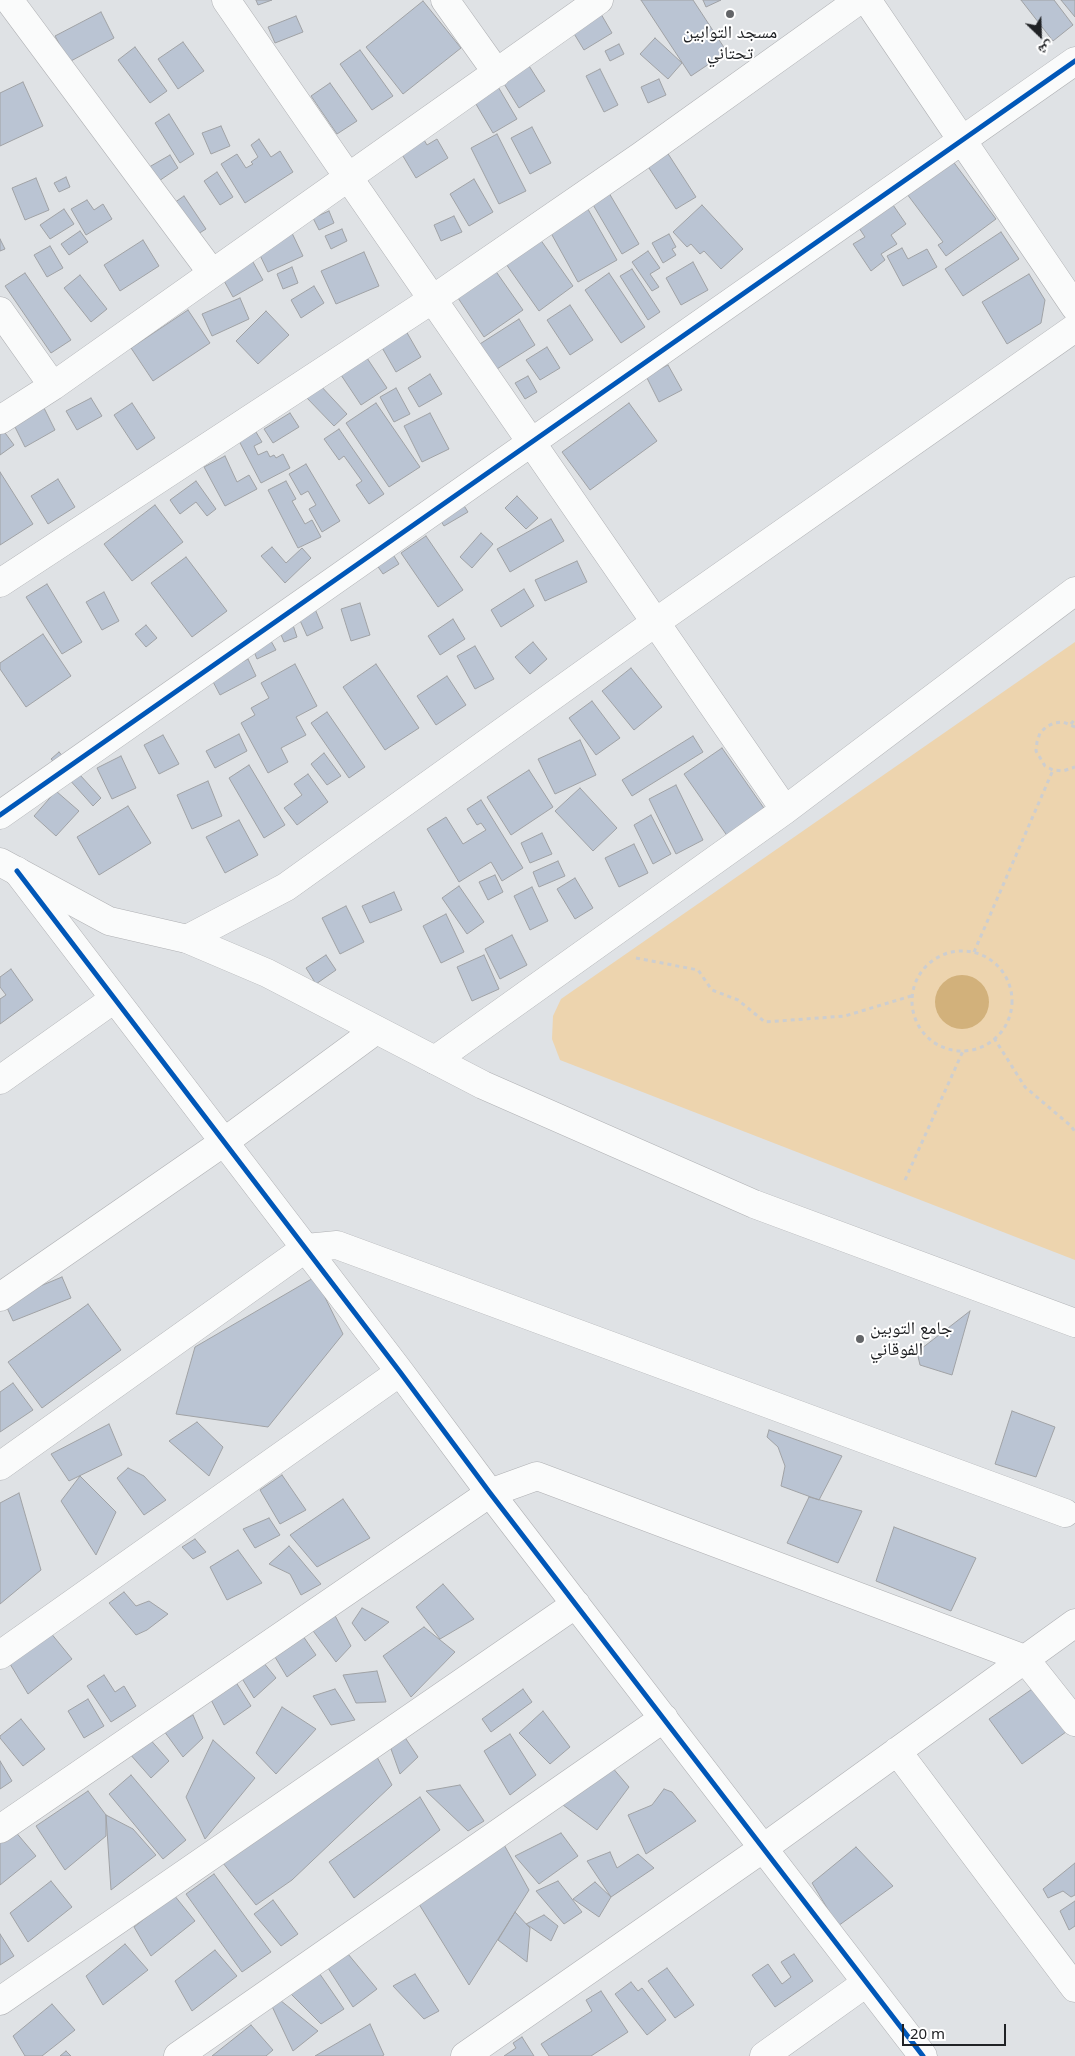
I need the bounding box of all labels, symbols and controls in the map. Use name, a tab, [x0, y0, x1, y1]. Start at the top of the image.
marker: مسجد التوابين تحتاني	[724, 8, 736, 20]
north arrow	[1015, 10, 1065, 60]
place label: مسجد التوابين تحتاني	[683, 22, 777, 64]
text: ش	[1036, 37, 1057, 61]
place label: جامع التوبين الفوقاني	[870, 1318, 952, 1360]
marker: جامع التوبين الفوقاني	[854, 1333, 866, 1345]
scale bar	[905, 2014, 1009, 2046]
text: 20 m	[910, 2023, 945, 2043]

